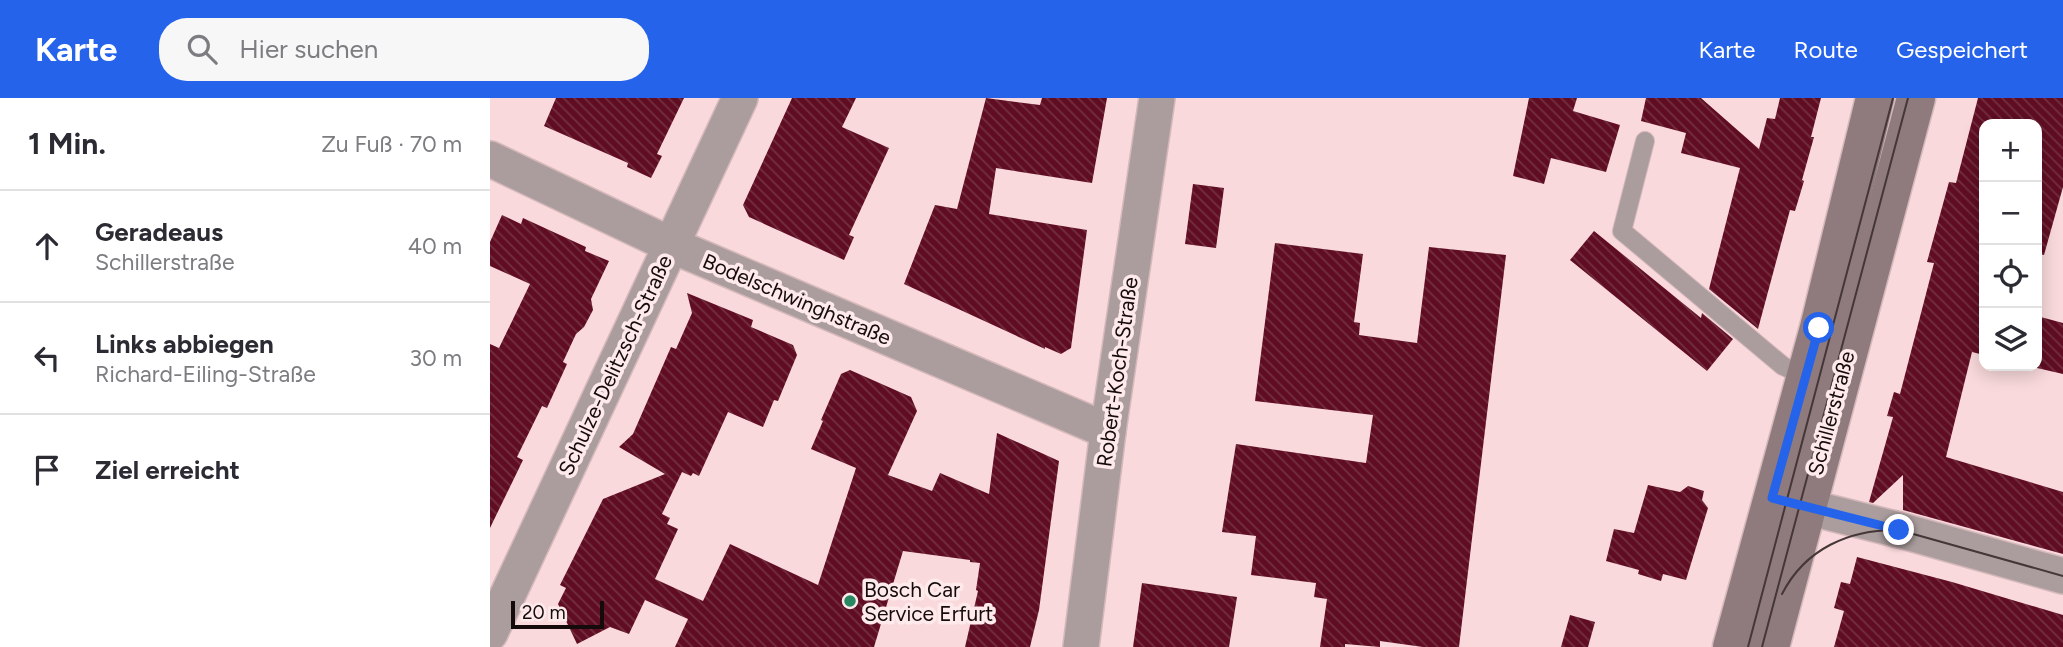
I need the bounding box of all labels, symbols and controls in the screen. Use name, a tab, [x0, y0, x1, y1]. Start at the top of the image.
search box	[159, 18, 649, 81]
text: Karte	[35, 30, 117, 69]
icon: search	[183, 30, 221, 68]
text: Hier suchen	[239, 33, 378, 65]
text: Karte	[1699, 35, 1755, 64]
text: Route	[1793, 35, 1858, 64]
text: Gespeichert	[1896, 35, 2028, 64]
map controls	[1979, 119, 2042, 371]
button: +	[1979, 119, 2042, 182]
text: 1 Min.	[28, 125, 106, 162]
text: Zu Fuß · 70 m	[321, 130, 462, 158]
button: −	[1979, 182, 2042, 245]
text: Geradeaus	[95, 216, 223, 248]
icon: ahead	[28, 227, 66, 265]
text: 40 m	[408, 232, 462, 260]
button: locate	[1979, 245, 2042, 308]
text: Schillerstraße	[95, 248, 235, 276]
street label: Bodelschwinghstraße	[699, 248, 895, 350]
street label: Schulze-Delitzsch-Straße	[553, 251, 677, 479]
street label: Robert-Koch-Straße	[1091, 275, 1143, 469]
button: layers	[1979, 308, 2042, 371]
route start	[1803, 312, 1834, 343]
text: Links abbiegen	[95, 328, 274, 360]
icon: left	[28, 339, 66, 377]
text: 30 m	[409, 344, 462, 372]
street label: Schillerstraße	[1802, 348, 1860, 478]
text: Richard-Eiling-Straße	[95, 360, 316, 388]
icon: arrive	[28, 451, 66, 489]
text: Ziel erreicht	[95, 454, 240, 486]
route end	[1883, 514, 1914, 545]
place label: Bosch Car Service Erfurt	[864, 577, 993, 626]
marker: Bosch Car Service Erfurt	[842, 593, 858, 609]
scale bar	[511, 598, 604, 630]
text: 20 m	[522, 601, 566, 624]

